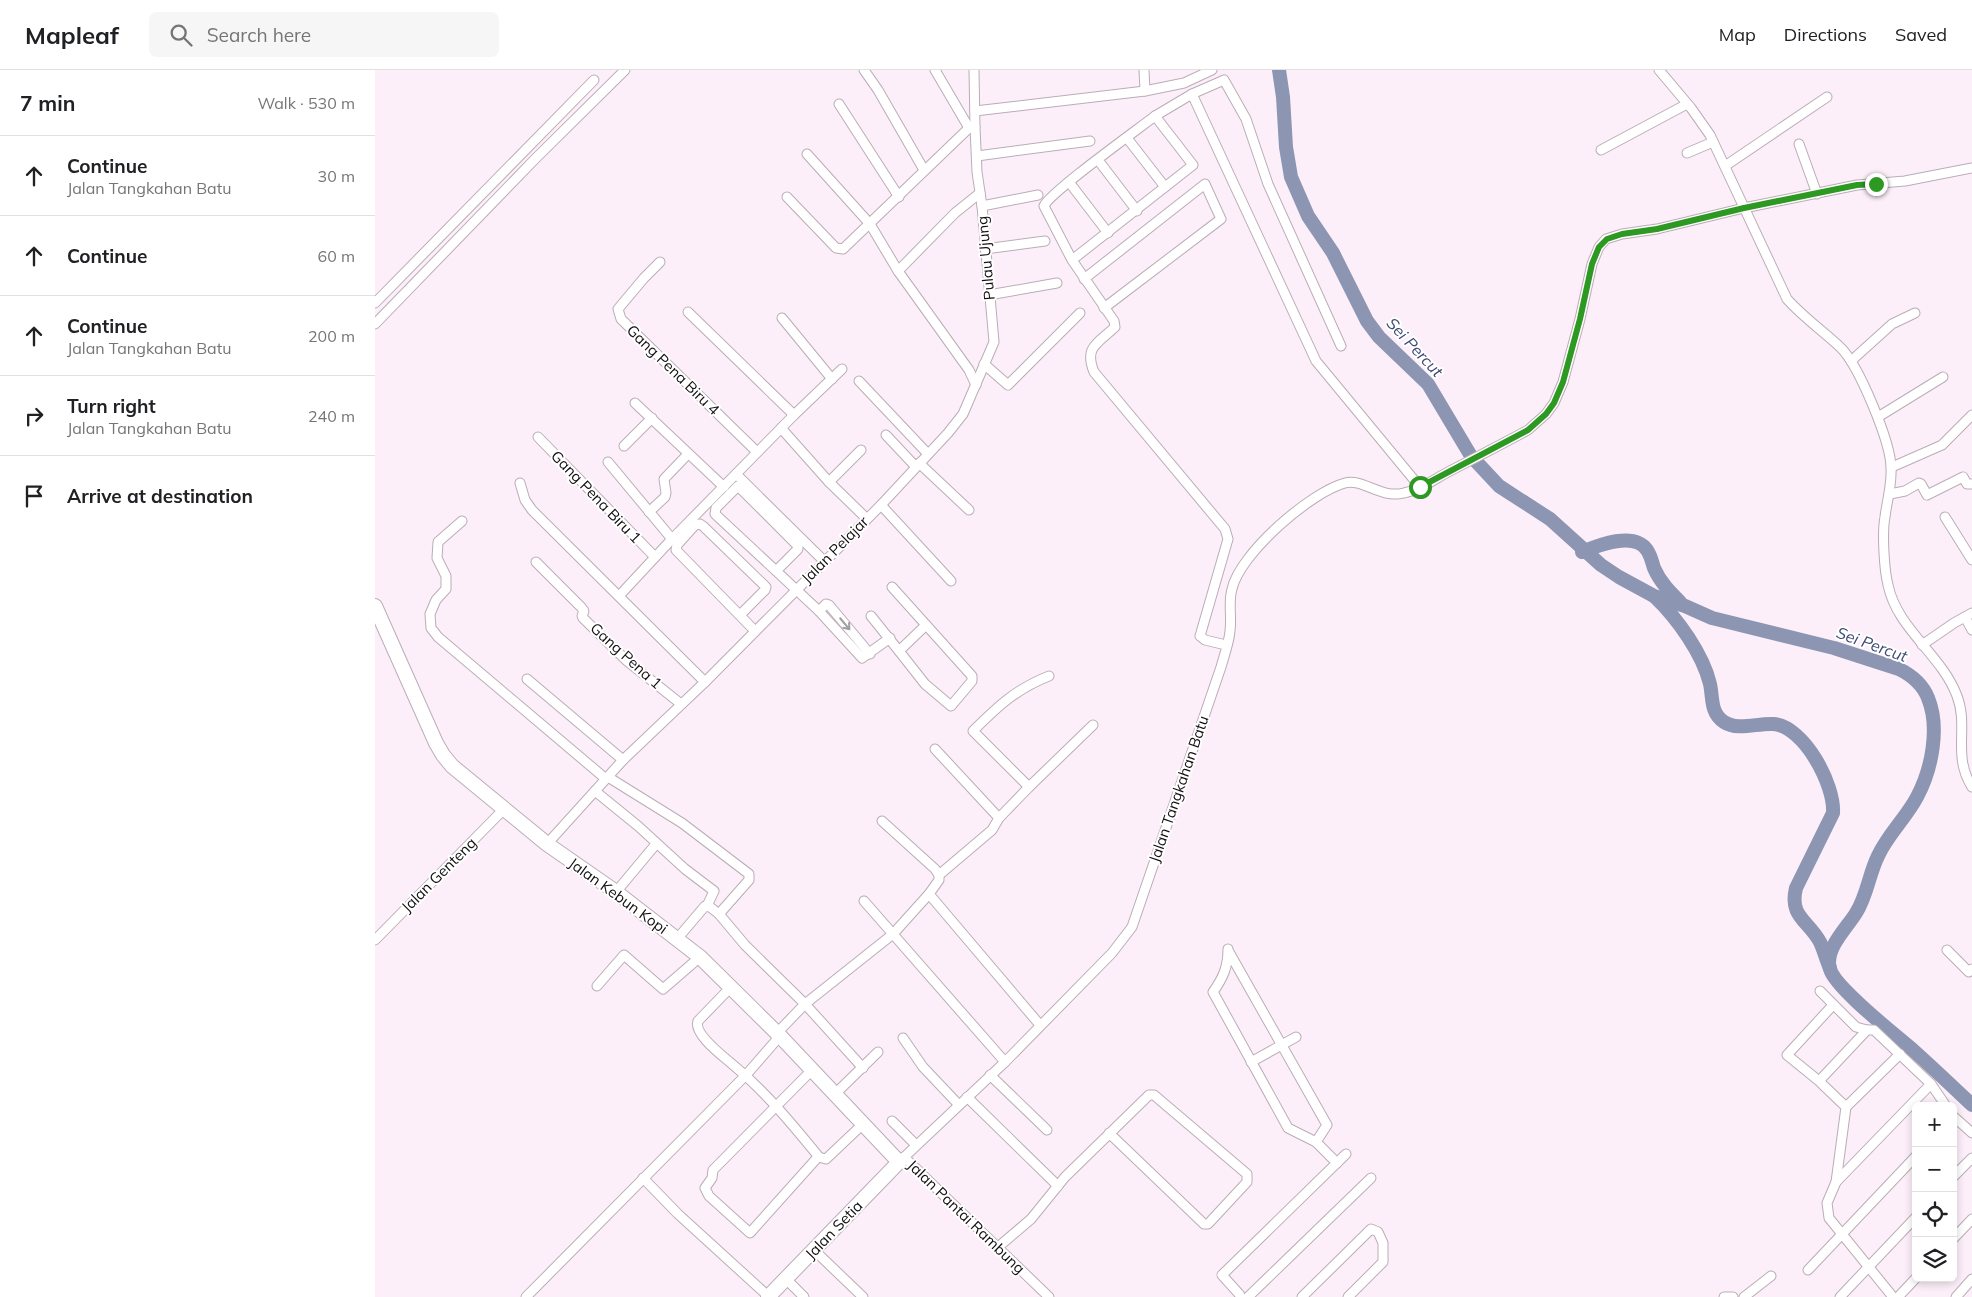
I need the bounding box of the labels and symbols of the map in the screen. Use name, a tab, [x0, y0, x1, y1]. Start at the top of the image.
route end	[1865, 173, 1888, 196]
street label: Pulau Ujung	[972, 215, 999, 301]
water label: Sei Percut	[1382, 313, 1448, 381]
street label: Gang Pena Biru 4	[623, 321, 724, 419]
street label: Gang Pena Biru 1	[547, 446, 645, 547]
route start	[1409, 476, 1432, 499]
street label: Jalan Pelajar	[797, 512, 873, 587]
street label: Gang Pena 1	[587, 618, 666, 693]
one-way arrow	[840, 618, 851, 631]
water label: Sei Percut	[1834, 622, 1910, 666]
street label: Jalan Tangkahan Batu	[1144, 713, 1213, 865]
street label: Jalan Genteng	[397, 833, 480, 916]
street label: Jalan Kebun Kopi	[565, 853, 671, 938]
street label: Jalan Pantai Rambung	[904, 1156, 1029, 1278]
street label: Jalan Setia	[801, 1196, 866, 1263]

